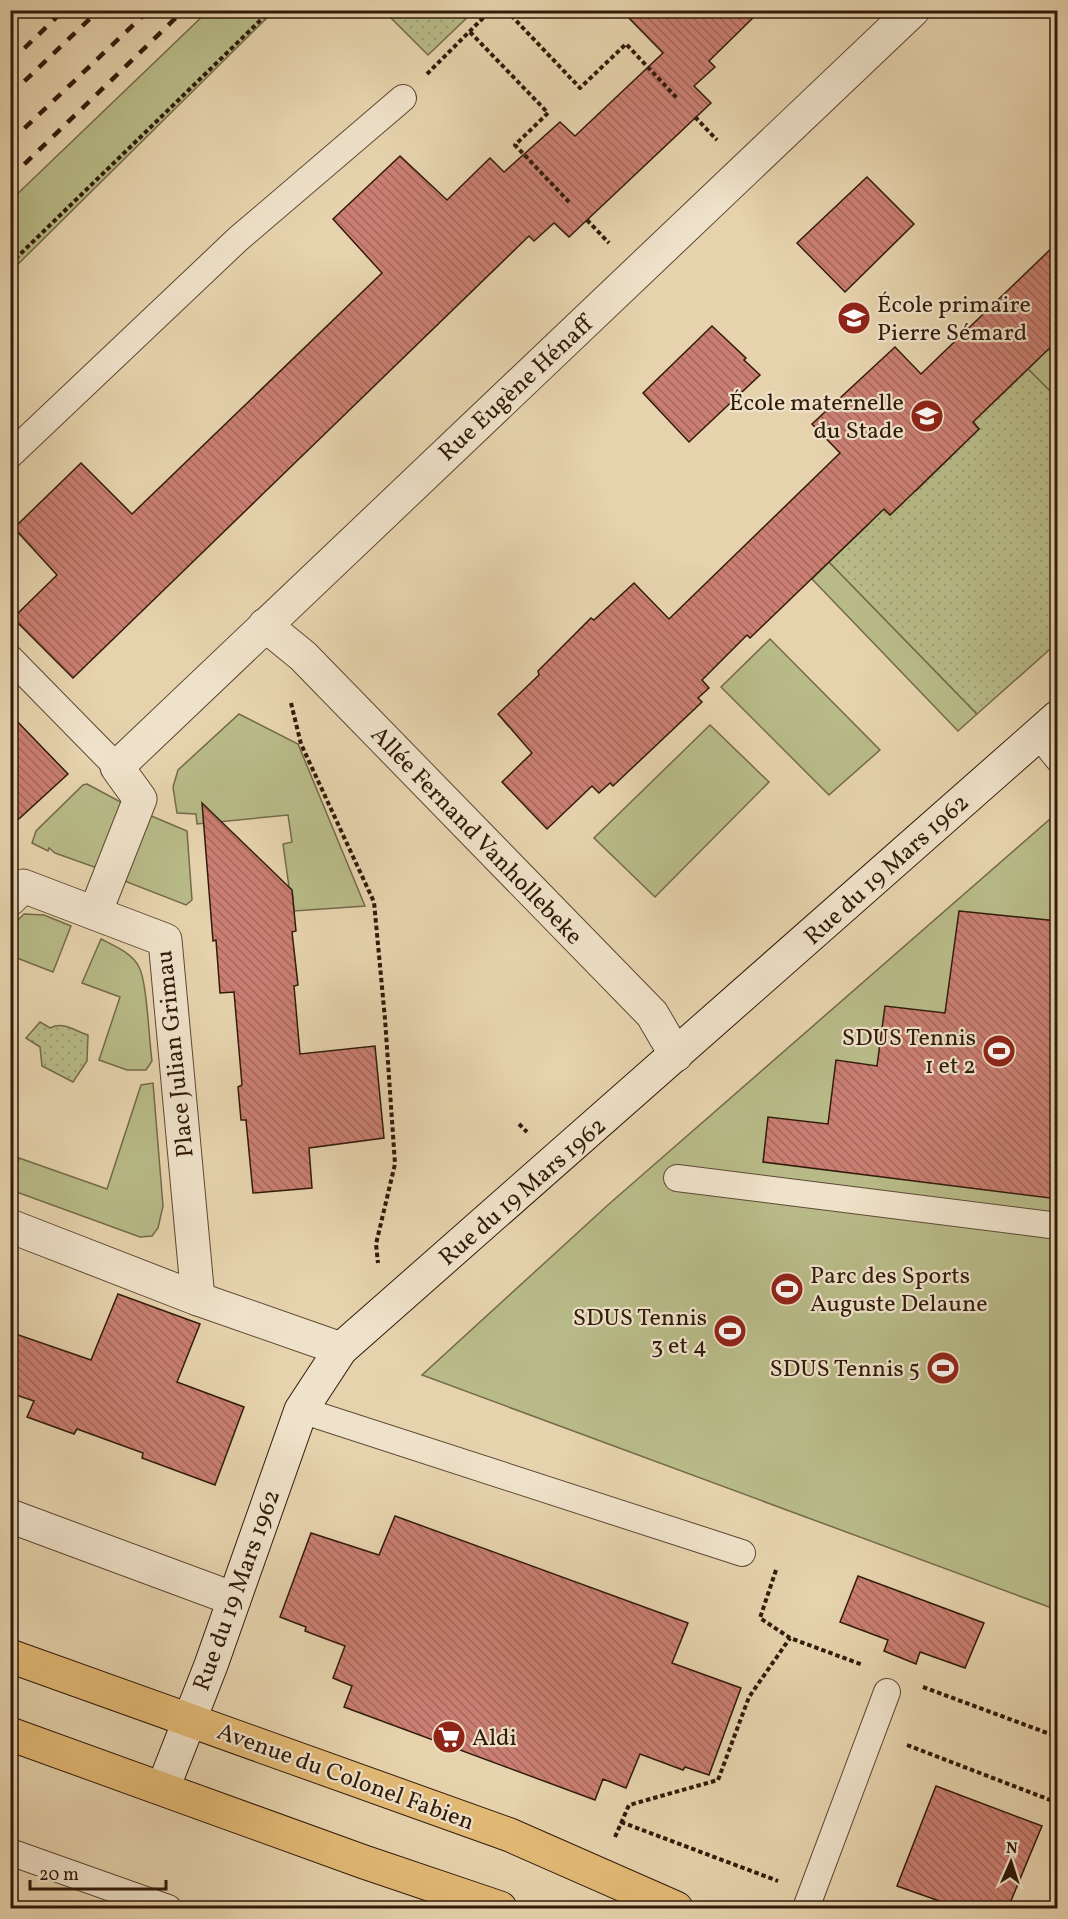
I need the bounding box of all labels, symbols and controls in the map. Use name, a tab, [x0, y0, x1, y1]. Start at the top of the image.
place label: École primaire Pierre Sémard	[877, 289, 1031, 351]
school or university icon: École primaire Pierre Sémard	[836, 300, 872, 336]
street label: Rue Eugène Hénaff	[432, 307, 603, 470]
place label: École maternelle du Stade	[729, 387, 904, 449]
school or university icon: École maternelle du Stade	[909, 398, 945, 434]
street label: Allée Fernand Vanhollebeke	[362, 719, 589, 953]
street label: Rue du 19 Mars 1962	[797, 787, 977, 954]
street label: Place Julian Grimau	[148, 948, 204, 1159]
place label: SDUS Tennis 1 et 2	[842, 1022, 976, 1084]
sports icon: SDUS Tennis 1 et 2	[981, 1033, 1017, 1069]
street label: Rue du 19 Mars 1962	[432, 1110, 614, 1275]
place label: Parc des Sports Auguste Delaune	[810, 1260, 988, 1322]
sports icon: Parc des Sports Auguste Delaune	[769, 1271, 805, 1307]
place label: SDUS Tennis 3 et 4	[573, 1302, 707, 1364]
sports icon: SDUS Tennis 3 et 4	[712, 1313, 748, 1349]
sports icon: SDUS Tennis 5	[925, 1350, 961, 1386]
place label: SDUS Tennis 5	[769, 1353, 920, 1387]
street label: Rue du 19 Mars 1962	[186, 1485, 290, 1696]
street label: Avenue du Colonel Fabien	[212, 1716, 479, 1840]
supermarket icon: Aldi	[431, 1719, 467, 1755]
place label: Aldi	[472, 1722, 517, 1756]
north arrow	[981, 1832, 1041, 1892]
text: N	[1005, 1838, 1018, 1860]
scale bar	[30, 1853, 166, 1891]
text: 20 m	[39, 1863, 79, 1888]

